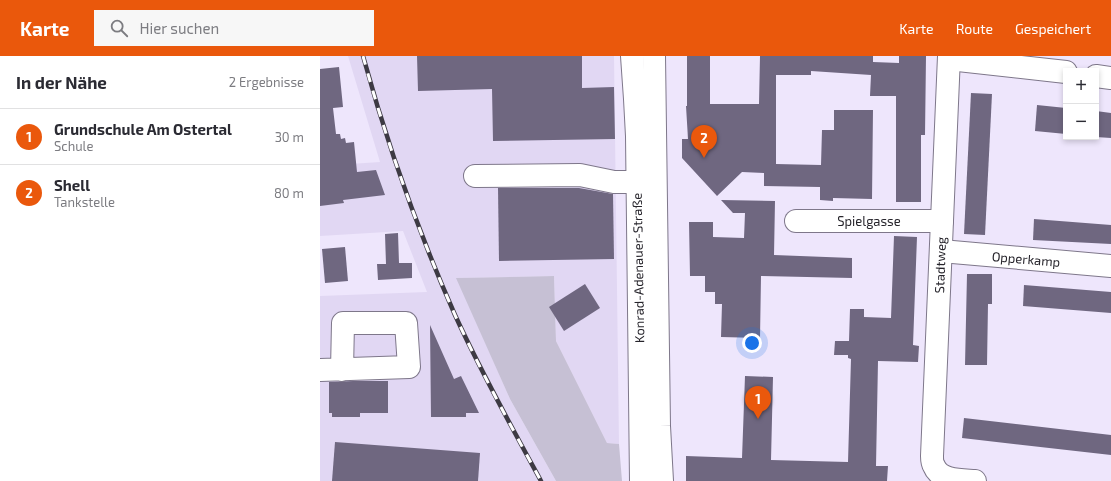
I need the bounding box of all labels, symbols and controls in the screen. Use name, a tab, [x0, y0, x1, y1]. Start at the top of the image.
search box	[94, 10, 374, 46]
text: Karte	[20, 17, 70, 40]
icon: search	[108, 17, 130, 39]
text: Hier suchen	[140, 19, 219, 37]
text: Karte	[899, 20, 934, 37]
text: Route	[956, 20, 993, 37]
text: Gespeichert	[1015, 20, 1091, 37]
map controls	[1063, 68, 1099, 140]
button: +	[1063, 68, 1099, 104]
text: In der Nähe	[16, 72, 107, 92]
text: 2 Ergebnisse	[229, 74, 304, 90]
button: −	[1063, 104, 1099, 140]
text: Grundschule Am Ostertal	[54, 120, 232, 138]
pin: 2	[691, 125, 717, 158]
text: 1	[26, 129, 32, 145]
text: 30 m	[275, 129, 304, 145]
text: Schule	[54, 138, 93, 154]
text: Shell	[54, 176, 90, 194]
text: 2	[25, 185, 33, 201]
text: 80 m	[274, 185, 304, 201]
street label: Konrad-Adenauer-Straße	[629, 193, 647, 343]
text: Tankstelle	[54, 194, 115, 210]
street label: Spielgasse	[837, 213, 901, 229]
street label: Stadtweg	[931, 236, 949, 294]
street label: Opperkamp	[991, 248, 1061, 270]
your location	[742, 333, 762, 353]
pin: 1	[745, 386, 771, 419]

